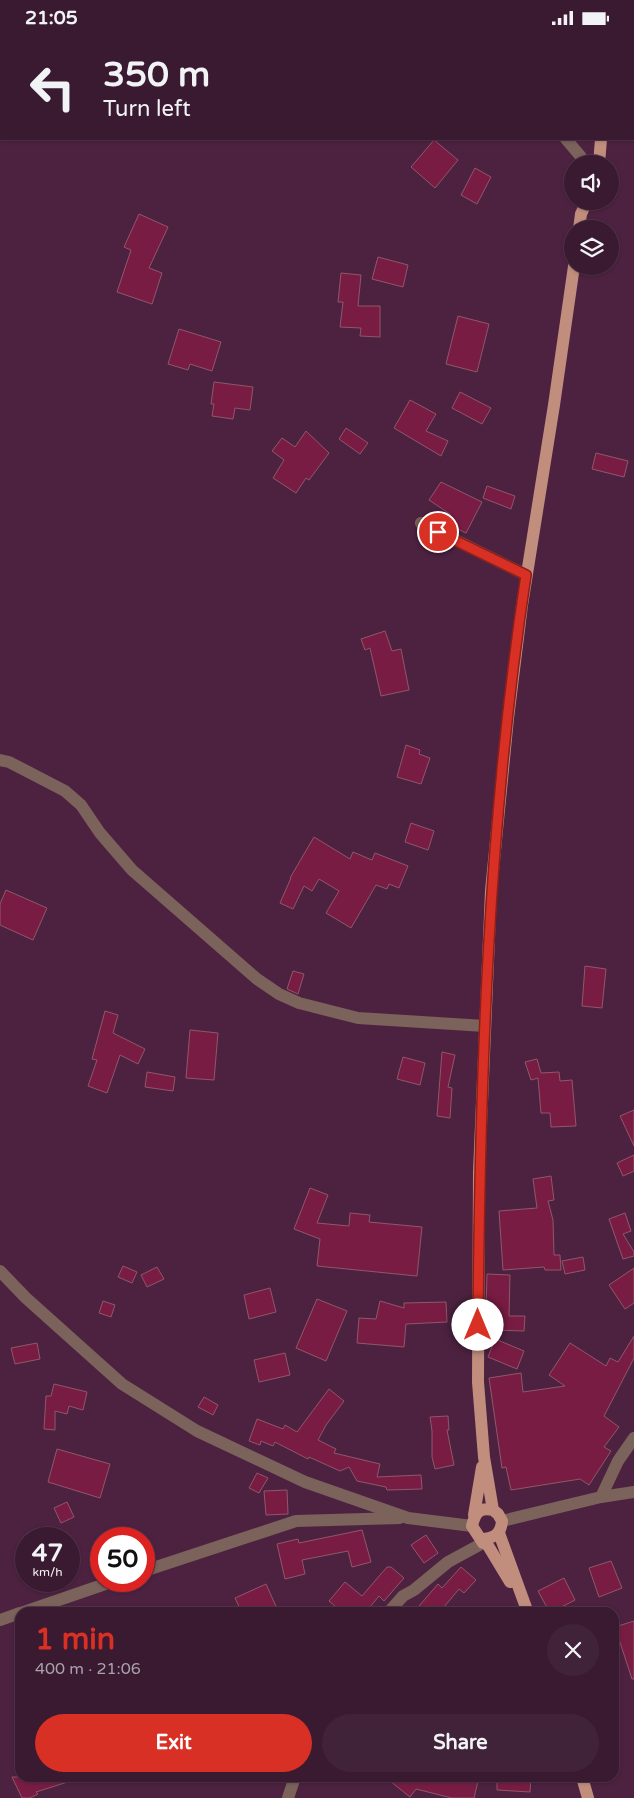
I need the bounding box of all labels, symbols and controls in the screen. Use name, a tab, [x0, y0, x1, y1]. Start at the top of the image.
text: 21:05	[25, 7, 78, 29]
text: 350 m	[103, 54, 210, 96]
icon: left	[20, 55, 85, 120]
text: Turn left	[103, 96, 191, 122]
map controls	[564, 155, 619, 275]
button: sound	[564, 155, 619, 210]
button: layers	[564, 220, 619, 275]
pin	[417, 511, 459, 553]
icon: arrive	[424, 518, 452, 546]
position arrow	[451, 1298, 503, 1350]
speed limit sign: 50	[90, 1527, 155, 1592]
text: 47	[32, 1538, 63, 1568]
text: km/h	[32, 1565, 63, 1579]
text: 1 min	[35, 1621, 115, 1658]
button: close	[547, 1624, 599, 1676]
text: 400 m · 21:06	[35, 1659, 141, 1679]
button: Exit	[35, 1714, 312, 1772]
button: Share	[322, 1714, 599, 1772]

